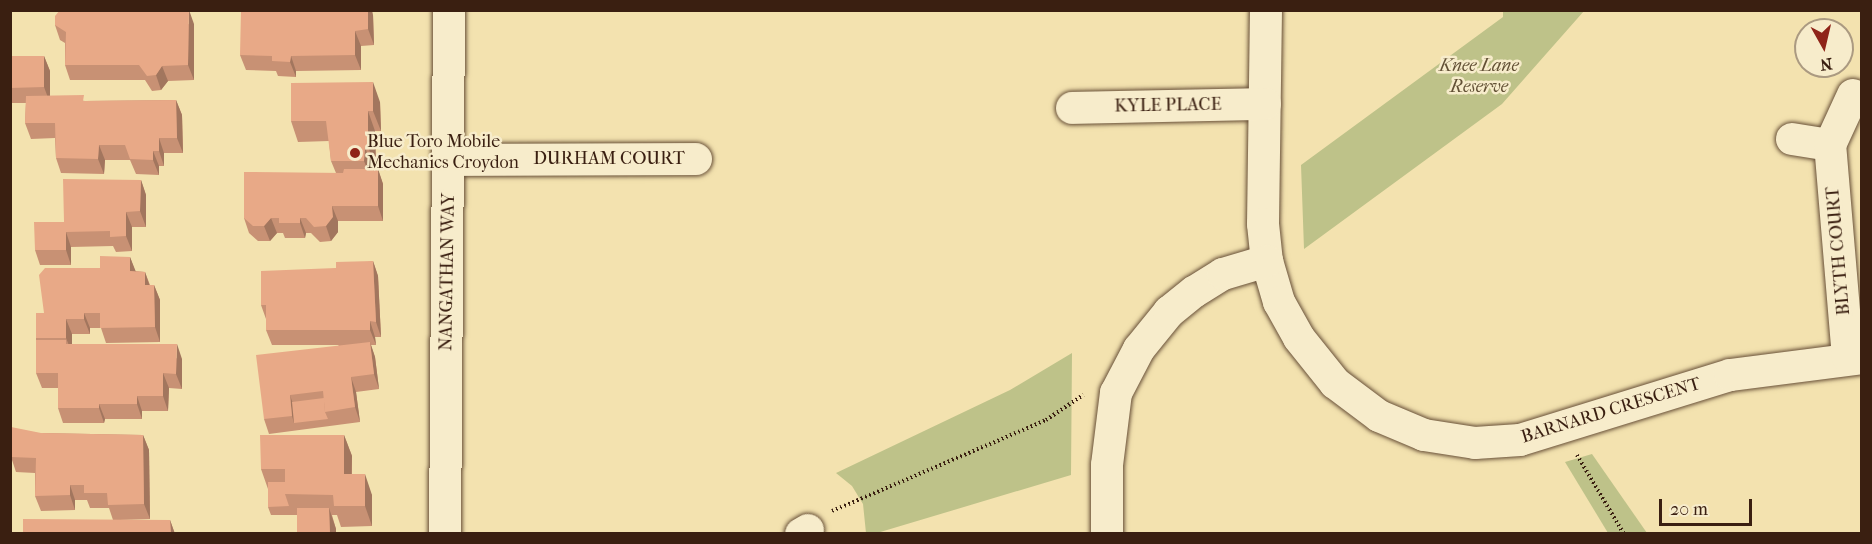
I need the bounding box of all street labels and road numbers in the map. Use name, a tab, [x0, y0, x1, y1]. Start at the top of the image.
street label: KYLE PLACE	[1114, 94, 1222, 118]
street label: DURHAM COURT	[533, 148, 685, 170]
street label: BLYTH COURT	[1823, 186, 1855, 316]
street label: NANGATHAN WAY	[436, 193, 460, 351]
street label: BARNARD CRESCENT	[1519, 373, 1703, 449]

